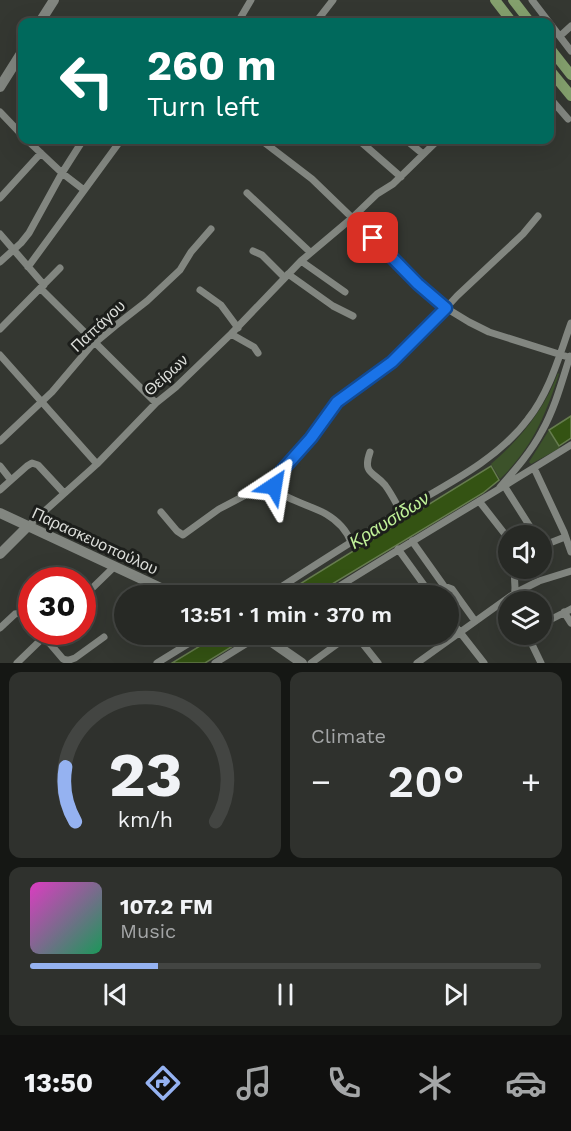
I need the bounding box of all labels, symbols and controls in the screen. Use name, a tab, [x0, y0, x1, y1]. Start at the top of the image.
text: 260 m	[147, 41, 277, 90]
icon: left	[48, 42, 126, 120]
text: Turn left	[147, 91, 259, 123]
pin	[347, 212, 398, 263]
icon: arrive	[356, 221, 389, 254]
street label: Παπάγου	[67, 296, 129, 356]
street label: Θείρων	[140, 350, 192, 400]
position arrow	[242, 454, 306, 518]
water label: Κραυσίδων	[345, 487, 433, 553]
street label: Παρασκευοπούλου	[29, 504, 161, 578]
map controls	[498, 525, 552, 645]
button: sound	[498, 525, 552, 579]
speed limit sign: 30	[18, 567, 96, 645]
button: layers	[498, 591, 552, 645]
text: 13:51 · 1 min · 370 m	[181, 602, 392, 627]
text: Climate	[311, 724, 386, 748]
text: 23	[108, 738, 182, 811]
text: 20°	[388, 755, 464, 808]
text: −	[311, 762, 331, 801]
text: +	[521, 762, 541, 801]
text: km/h	[117, 807, 173, 832]
text: 107.2 FM	[120, 894, 213, 919]
text: Music	[120, 919, 176, 943]
icon: previous	[99, 978, 132, 1011]
icon: pause	[269, 978, 302, 1011]
icon: next	[439, 978, 472, 1011]
icon: directions	[142, 1062, 184, 1104]
icon: music	[233, 1062, 275, 1104]
icon: phone	[323, 1062, 365, 1104]
icon: climate	[414, 1062, 456, 1104]
icon: car	[505, 1062, 547, 1104]
text: 13:50	[24, 1067, 93, 1099]

